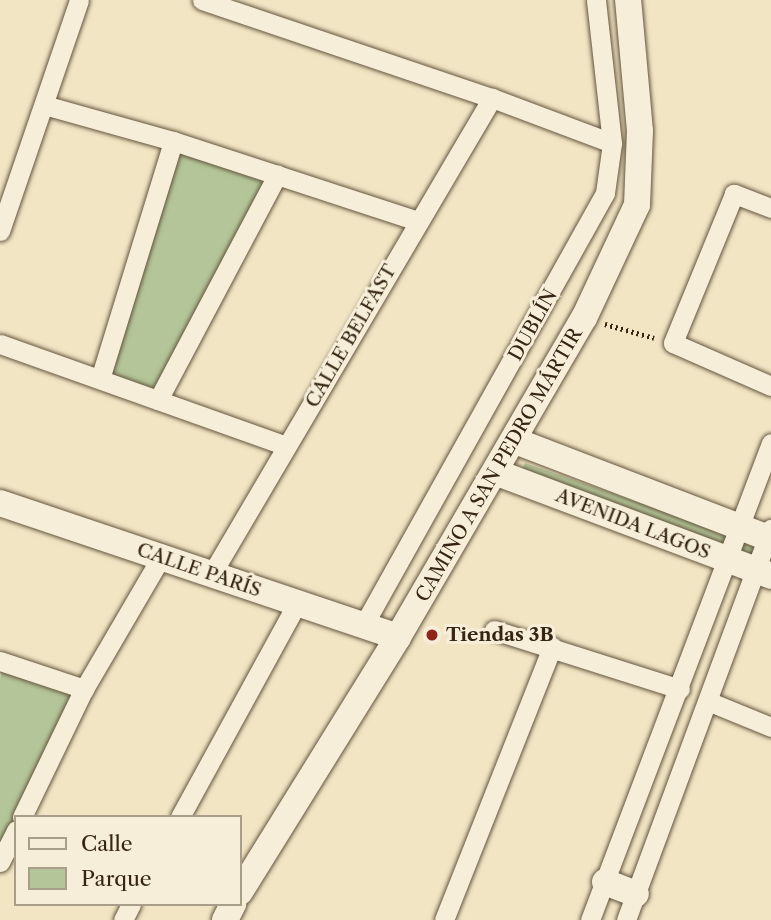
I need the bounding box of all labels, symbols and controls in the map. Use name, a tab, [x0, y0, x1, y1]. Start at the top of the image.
street label: CALLE BELFAST	[301, 260, 401, 412]
street label: DUBLÍN	[504, 285, 562, 365]
street label: CAMINO A SAN PEDRO MÁRTIR	[411, 323, 587, 607]
street label: AVENIDA LAGOS	[552, 484, 714, 564]
street label: CALLE PARÍS	[134, 538, 264, 602]
place label: Tiendas 3B	[446, 624, 554, 646]
marker: Tiendas 3B	[424, 627, 440, 643]
legend	[14, 815, 242, 906]
text: Calle	[81, 831, 133, 856]
text: Parque	[81, 866, 152, 891]

